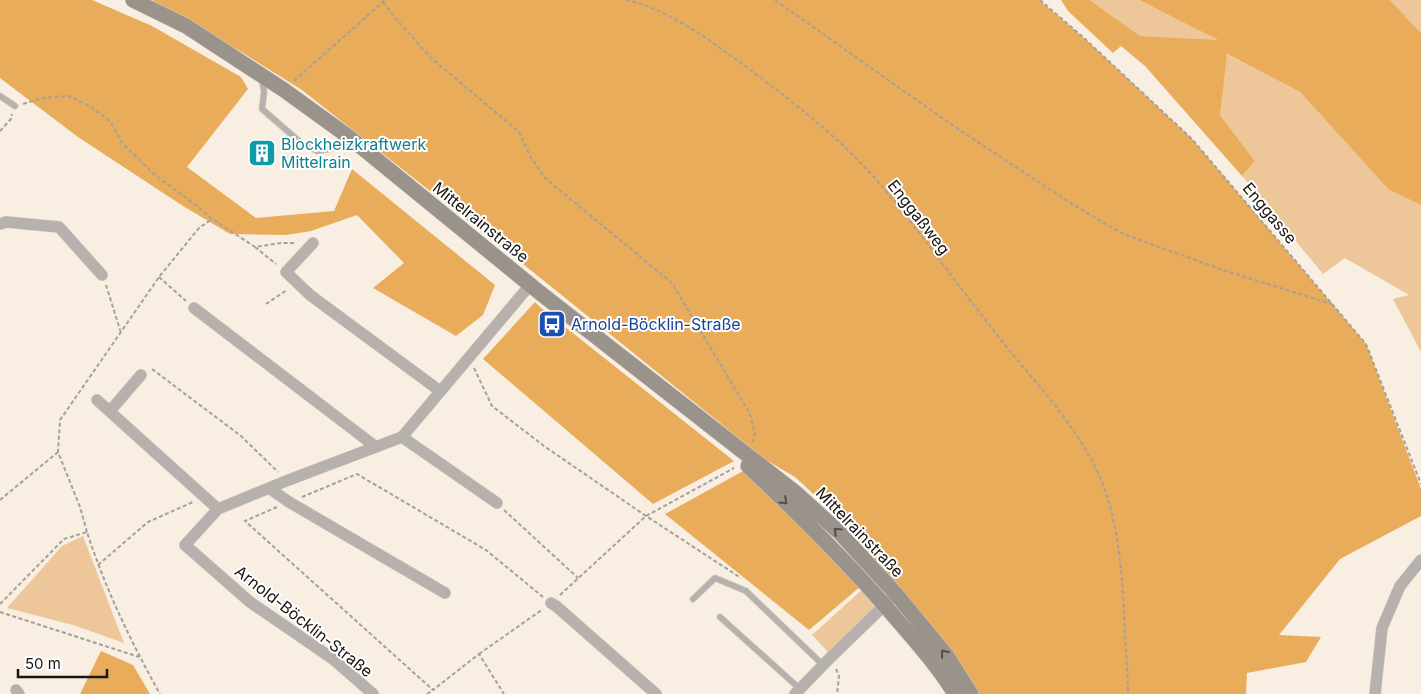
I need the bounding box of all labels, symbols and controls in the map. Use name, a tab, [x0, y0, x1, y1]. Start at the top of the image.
place label: Blockheizkraftwerk Mittelrain	[281, 134, 426, 172]
building icon: Blockheizkraftwerk Mittelrain	[247, 138, 277, 168]
street label: Enggaßweg	[884, 176, 954, 258]
street label: Mittelrainstraße	[429, 177, 533, 267]
street label: Enggasse	[1239, 178, 1301, 248]
bus stop icon: Arnold-Böcklin-Straße	[537, 309, 567, 339]
place label: Arnold-Böcklin-Straße	[571, 314, 741, 334]
street label: Mittelrainstraße	[812, 483, 908, 581]
one-way arrow	[779, 495, 788, 504]
one-way arrow	[834, 528, 843, 537]
street label: Arnold-Böcklin-Straße	[231, 561, 377, 681]
scale bar	[18, 646, 106, 678]
one-way arrow	[941, 650, 950, 659]
text: 50 m	[25, 654, 61, 673]

